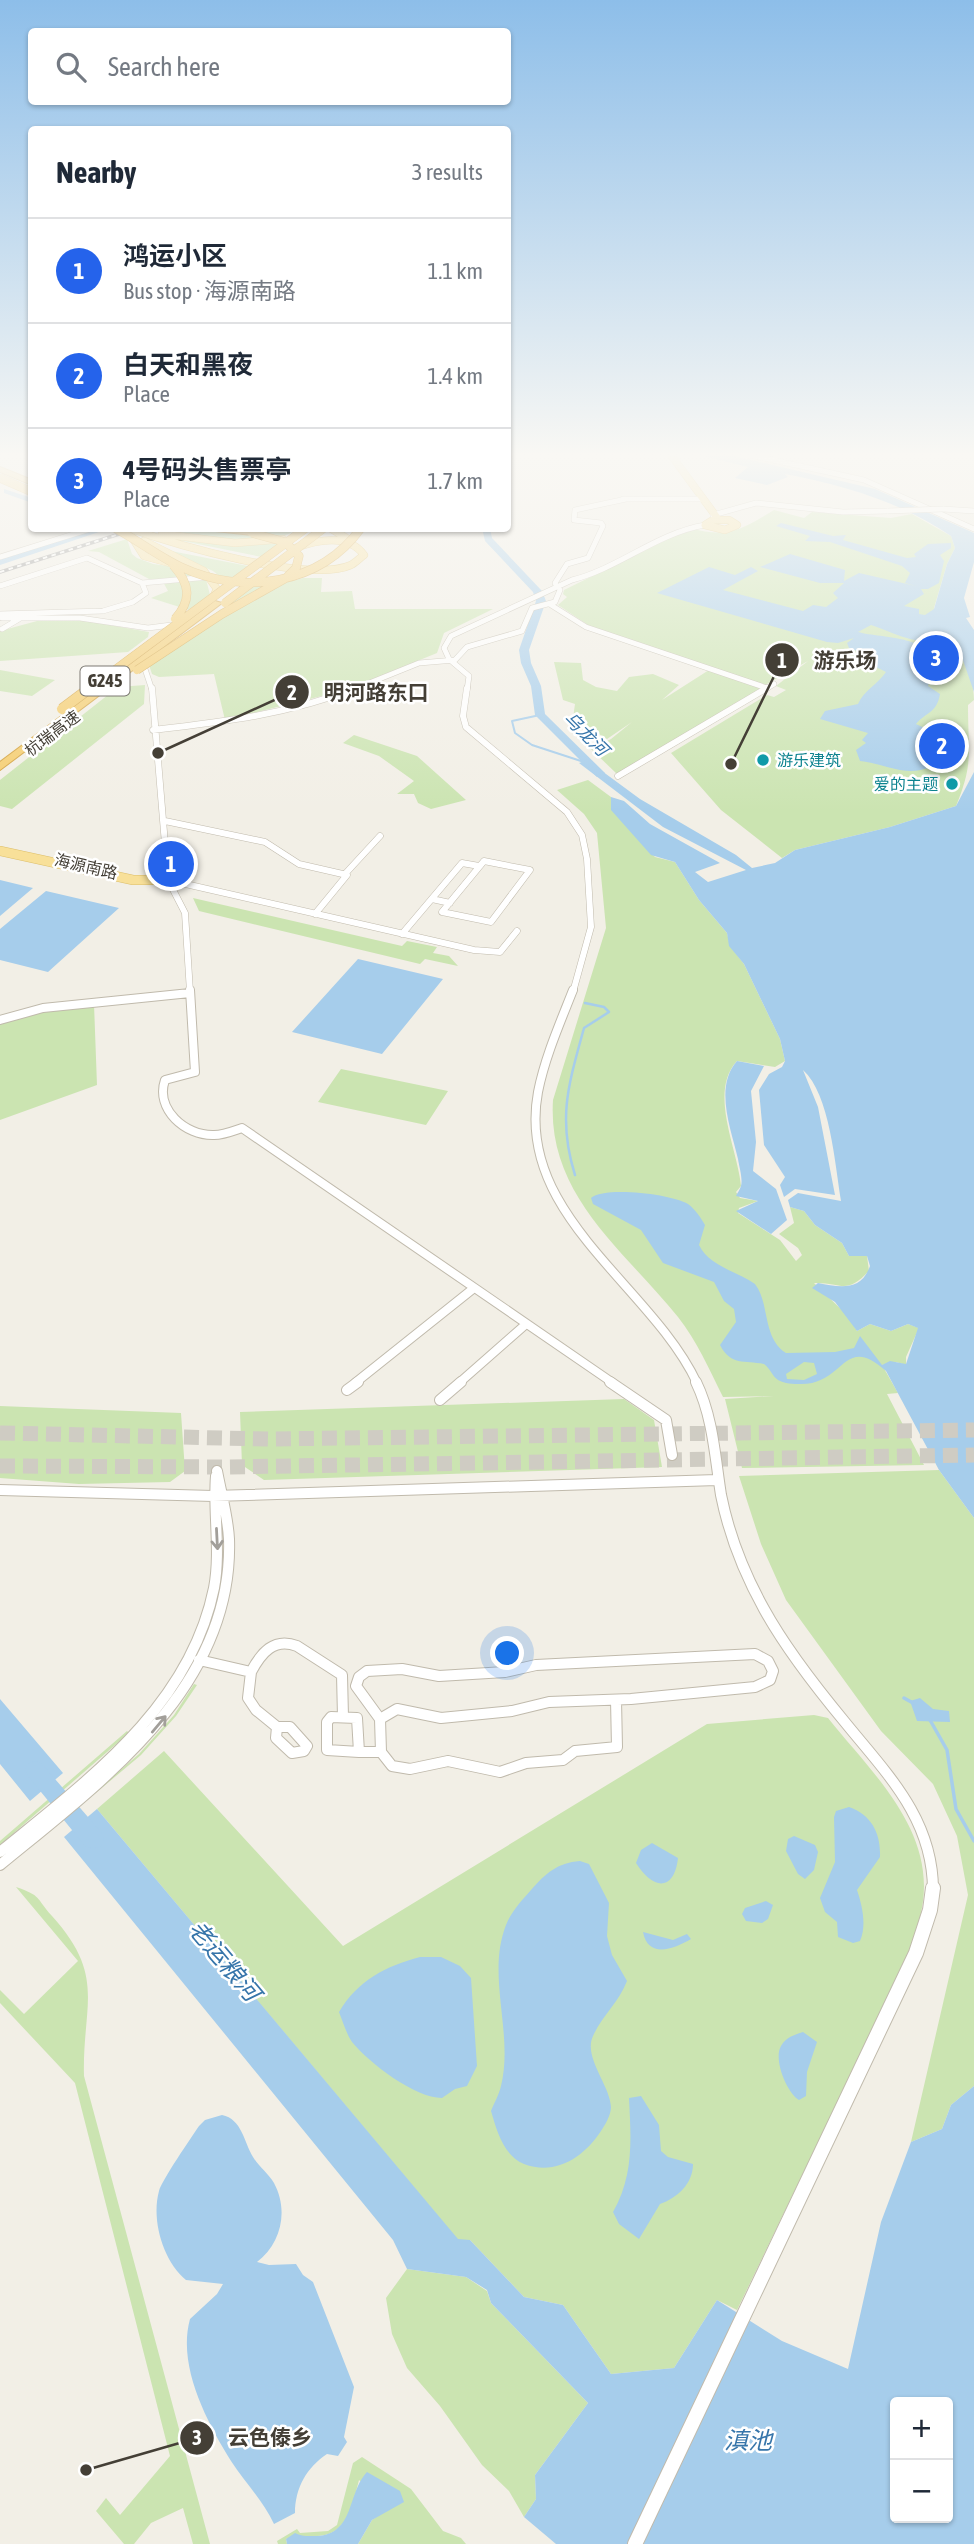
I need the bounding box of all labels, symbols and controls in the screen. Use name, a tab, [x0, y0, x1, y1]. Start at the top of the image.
search box	[28, 28, 511, 105]
icon: search	[52, 48, 90, 86]
text: Search here	[108, 52, 220, 82]
text: Nearby	[56, 155, 136, 189]
text: 3 results	[412, 159, 483, 185]
text: 鸿运小区	[123, 241, 227, 271]
text: 1	[74, 258, 84, 284]
text: 1.1 km	[427, 258, 483, 284]
text: Bus stop · 海源南路	[123, 278, 296, 304]
text: 白天和黑夜	[123, 350, 253, 380]
text: 2	[74, 363, 84, 389]
text: 1.4 km	[427, 363, 483, 389]
text: Place	[123, 381, 170, 407]
text: 4号码头售票亭	[123, 455, 291, 485]
text: 3	[74, 468, 84, 494]
text: 1.7 km	[427, 468, 483, 494]
text: Place	[123, 486, 170, 512]
pin: 3	[913, 632, 959, 684]
callout: 游乐场	[764, 639, 890, 681]
text: 1	[777, 648, 787, 672]
text: 游乐场	[814, 648, 877, 672]
road number: G245	[80, 666, 130, 696]
callout: 明河路东口	[274, 671, 442, 713]
text: 2	[287, 680, 297, 704]
text: 明河路东口	[324, 680, 429, 704]
street label: 杭瑞高速	[21, 707, 83, 759]
water label: 乌龙河	[560, 707, 615, 762]
pin: 2	[919, 720, 965, 772]
place label: 游乐建筑	[777, 751, 841, 769]
marker: 游乐建筑	[755, 752, 771, 768]
place label: 爱的主题	[874, 775, 938, 793]
marker: 爱的主题	[944, 776, 960, 792]
pin: 1	[148, 838, 194, 890]
street label: 海源南路	[53, 850, 119, 882]
one-way arrow	[210, 1527, 223, 1550]
your location	[490, 1636, 524, 1670]
one-way arrow	[151, 1716, 167, 1734]
water label: 老运粮河	[183, 1915, 268, 2009]
map controls	[890, 2397, 953, 2523]
button: +	[890, 2397, 953, 2460]
callout: 云色傣乡	[179, 2417, 326, 2459]
text: 3	[192, 2425, 202, 2449]
text: 云色傣乡	[228, 2425, 312, 2449]
water label: 滇池	[724, 2427, 774, 2454]
button: −	[890, 2460, 953, 2523]

